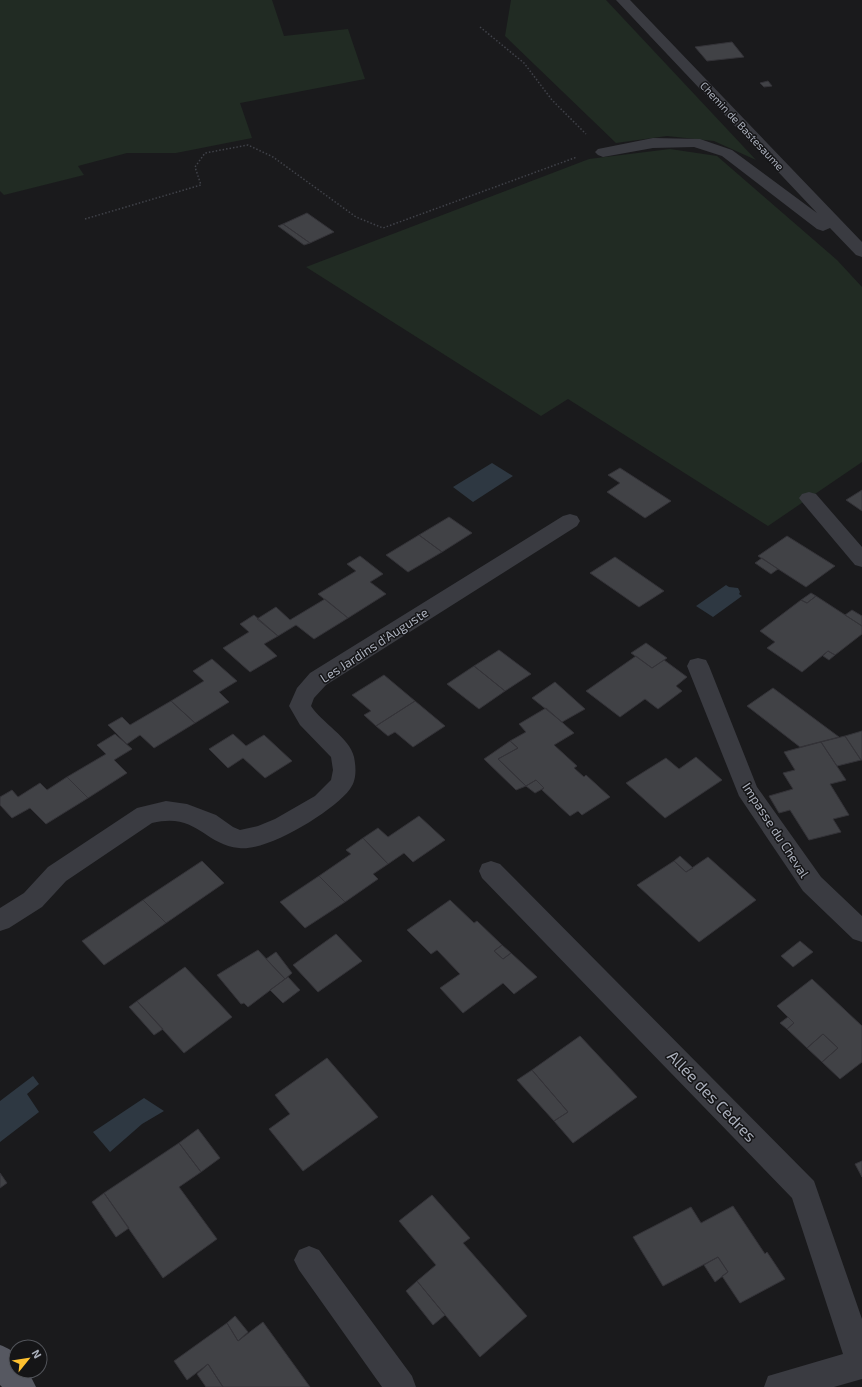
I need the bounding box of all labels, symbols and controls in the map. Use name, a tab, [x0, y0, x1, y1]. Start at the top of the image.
street label: Chemin de Bastesaume	[698, 79, 787, 173]
street label: Les Jardins d'Auguste	[317, 604, 431, 686]
street label: Impasse du Cheval	[739, 779, 813, 881]
street label: Allée des Cèdres	[664, 1046, 761, 1145]
north arrow	[8, 1339, 48, 1379]
text: N	[29, 1347, 45, 1360]

